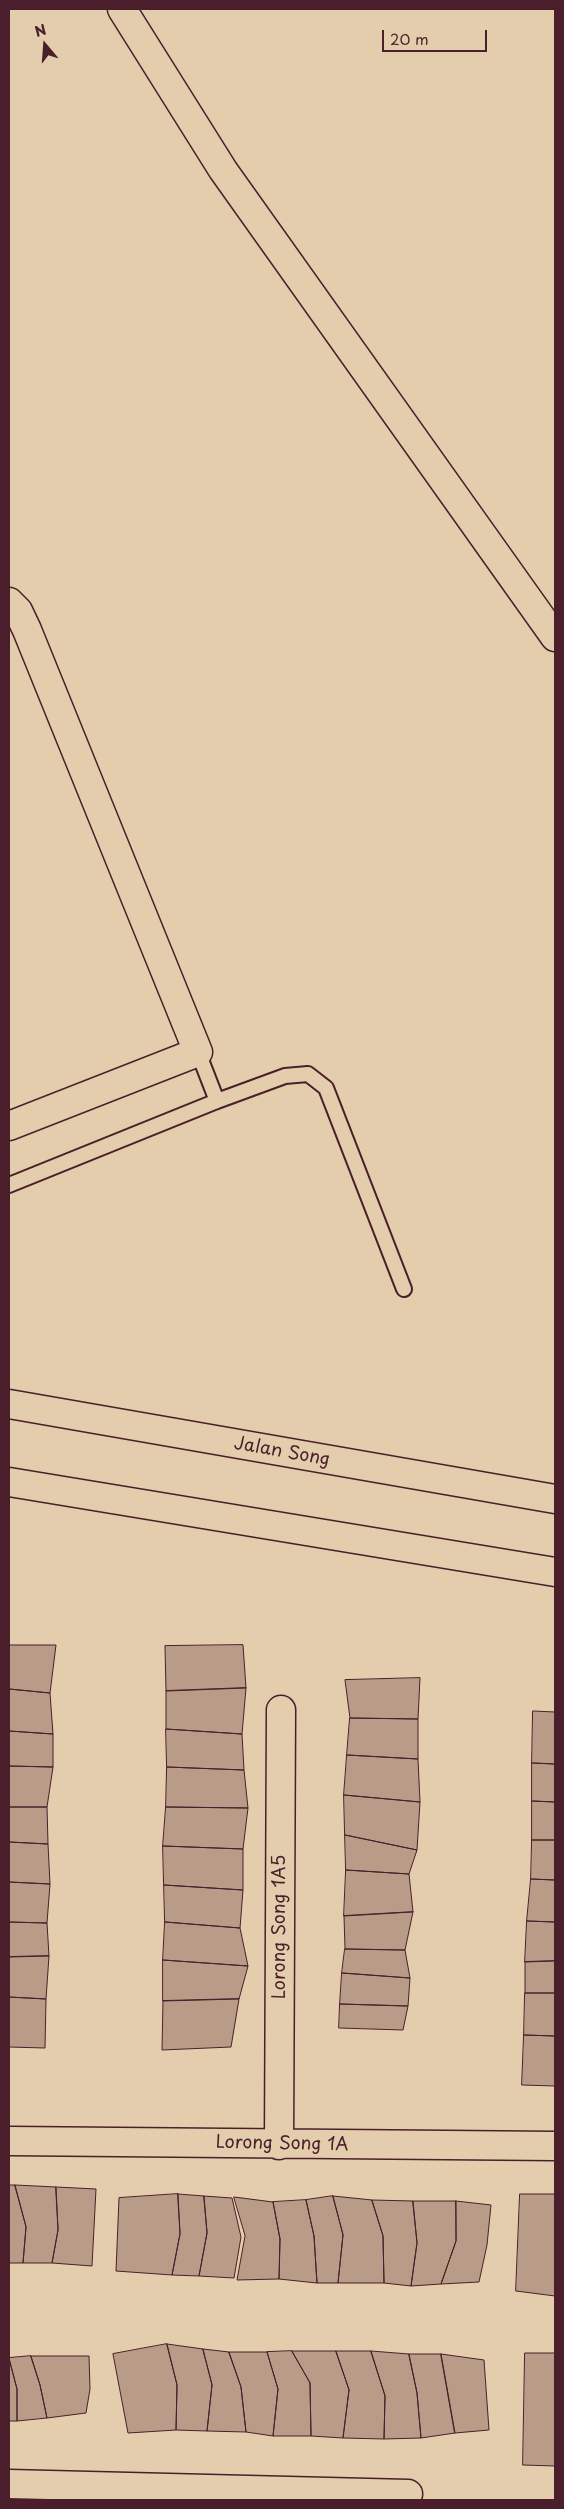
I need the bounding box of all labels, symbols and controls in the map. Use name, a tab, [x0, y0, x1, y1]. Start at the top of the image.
text: N	[32, 19, 49, 42]
north arrow	[20, 20, 70, 70]
scale bar	[384, 20, 489, 52]
text: 20 m	[390, 27, 429, 50]
street label: Jalan Song	[232, 1433, 332, 1471]
street label: Lorong Song 1A5	[269, 1855, 291, 1999]
street label: Lorong Song 1A	[215, 2132, 349, 2156]

